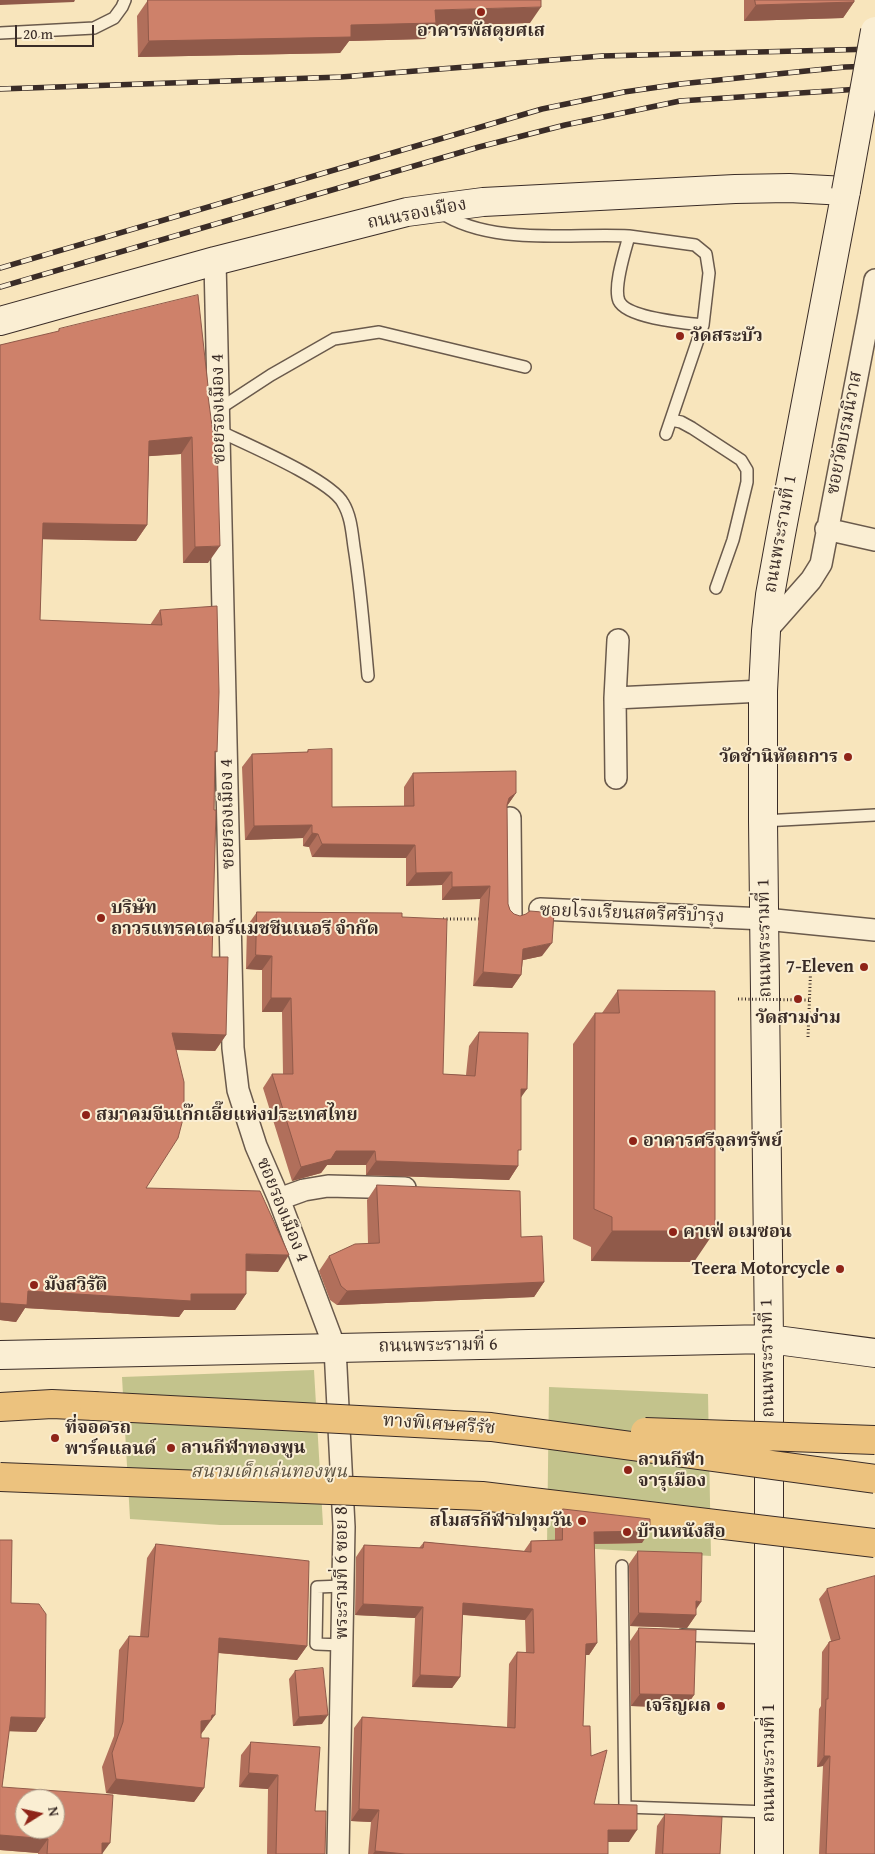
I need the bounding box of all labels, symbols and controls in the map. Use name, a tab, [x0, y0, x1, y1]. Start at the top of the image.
marker: อาคารพัสดุยศเส	[475, 6, 487, 18]
scale bar	[18, 15, 96, 47]
place label: อาคารพัสดุยศเส	[417, 20, 545, 42]
text: 20 m	[23, 23, 53, 44]
street label: ถนนรองเมือง	[366, 194, 468, 234]
place label: วัดสระบัว	[690, 325, 763, 347]
marker: วัดสระบัว	[674, 330, 686, 342]
street label: ซอยรองเมือง 4	[207, 354, 231, 464]
street label: ซอยวัดบรมนิวาส	[822, 369, 868, 497]
street label: ถนนพระรามที่ 1	[760, 473, 802, 595]
place label: วัดชำนิหัตถการ	[719, 746, 838, 768]
marker: วัดชำนิหัตถการ	[842, 751, 854, 763]
street label: ซอยรองเมือง 4	[216, 759, 240, 869]
street label: ถนนพระรามที่ 1	[753, 878, 777, 998]
place label: บริษัท ถาวรแทรคเตอร์แมชชีนเนอรี จำกัด	[111, 897, 379, 940]
street label: ซอยโรงเรียนสตรีศรีบำรุง	[539, 900, 725, 928]
marker: บริษัท ถาวรแทรคเตอร์แมชชีนเนอรี จำกัด	[95, 912, 107, 924]
place label: 7-Eleven	[786, 956, 854, 978]
marker: 7-Eleven	[858, 961, 870, 973]
marker: วัดสามง่าม	[792, 993, 804, 1005]
place label: วัดสามง่าม	[755, 1007, 841, 1029]
place label: สมาคมจีนเก๊กเอี๊ยแห่งประเทศไทย	[96, 1104, 358, 1126]
marker: สมาคมจีนเก๊กเอี๊ยแห่งประเทศไทย	[80, 1109, 92, 1121]
place label: อาคารศรีจุลทรัพย์	[643, 1130, 782, 1152]
marker: อาคารศรีจุลทรัพย์	[627, 1135, 639, 1147]
street label: ซอยรองเมือง 4	[251, 1155, 313, 1265]
place label: คาเฟ่ อเมซอน	[683, 1221, 792, 1243]
marker: คาเฟ่ อเมซอน	[667, 1226, 679, 1238]
place label: Teera Motorcycle	[692, 1258, 830, 1280]
marker: Teera Motorcycle	[834, 1263, 846, 1275]
place label: มังสวิรัติ	[44, 1274, 108, 1296]
marker: มังสวิรัติ	[28, 1279, 40, 1291]
street label: ถนนพระรามที่ 1	[756, 1298, 780, 1418]
street label: ถนนพระรามที่ 6	[378, 1334, 498, 1358]
street label: ทางพิเศษศรีรัช	[382, 1410, 496, 1440]
place label: ที่จอดรถ พาร์คแลนด์	[65, 1417, 156, 1460]
marker: ที่จอดรถ พาร์คแลนด์	[49, 1432, 61, 1444]
place label: ลานกีฬาทองพูน	[181, 1437, 306, 1459]
marker: ลานกีฬาทองพูน	[165, 1442, 177, 1454]
place label: ลานกีฬา จารุเมือง	[638, 1449, 706, 1492]
park label: สนามเด็กเล่นทองพูน	[191, 1461, 347, 1483]
marker: ลานกีฬา จารุเมือง	[622, 1464, 634, 1476]
street label: พระรามที่ 6 ซอย 8	[331, 1506, 353, 1640]
place label: สโมสรกีฬาปทุมวัน	[429, 1510, 572, 1532]
marker: สโมสรกีฬาปทุมวัน	[576, 1515, 588, 1527]
place label: บ้านหนังสือ	[637, 1521, 726, 1543]
marker: บ้านหนังสือ	[621, 1526, 633, 1538]
place label: เจริญผล	[645, 1695, 711, 1717]
marker: เจริญผล	[715, 1700, 727, 1712]
street label: ถนนพระรามที่ 1	[758, 1703, 780, 1823]
north arrow	[15, 1789, 65, 1839]
text: N	[43, 1805, 64, 1818]

